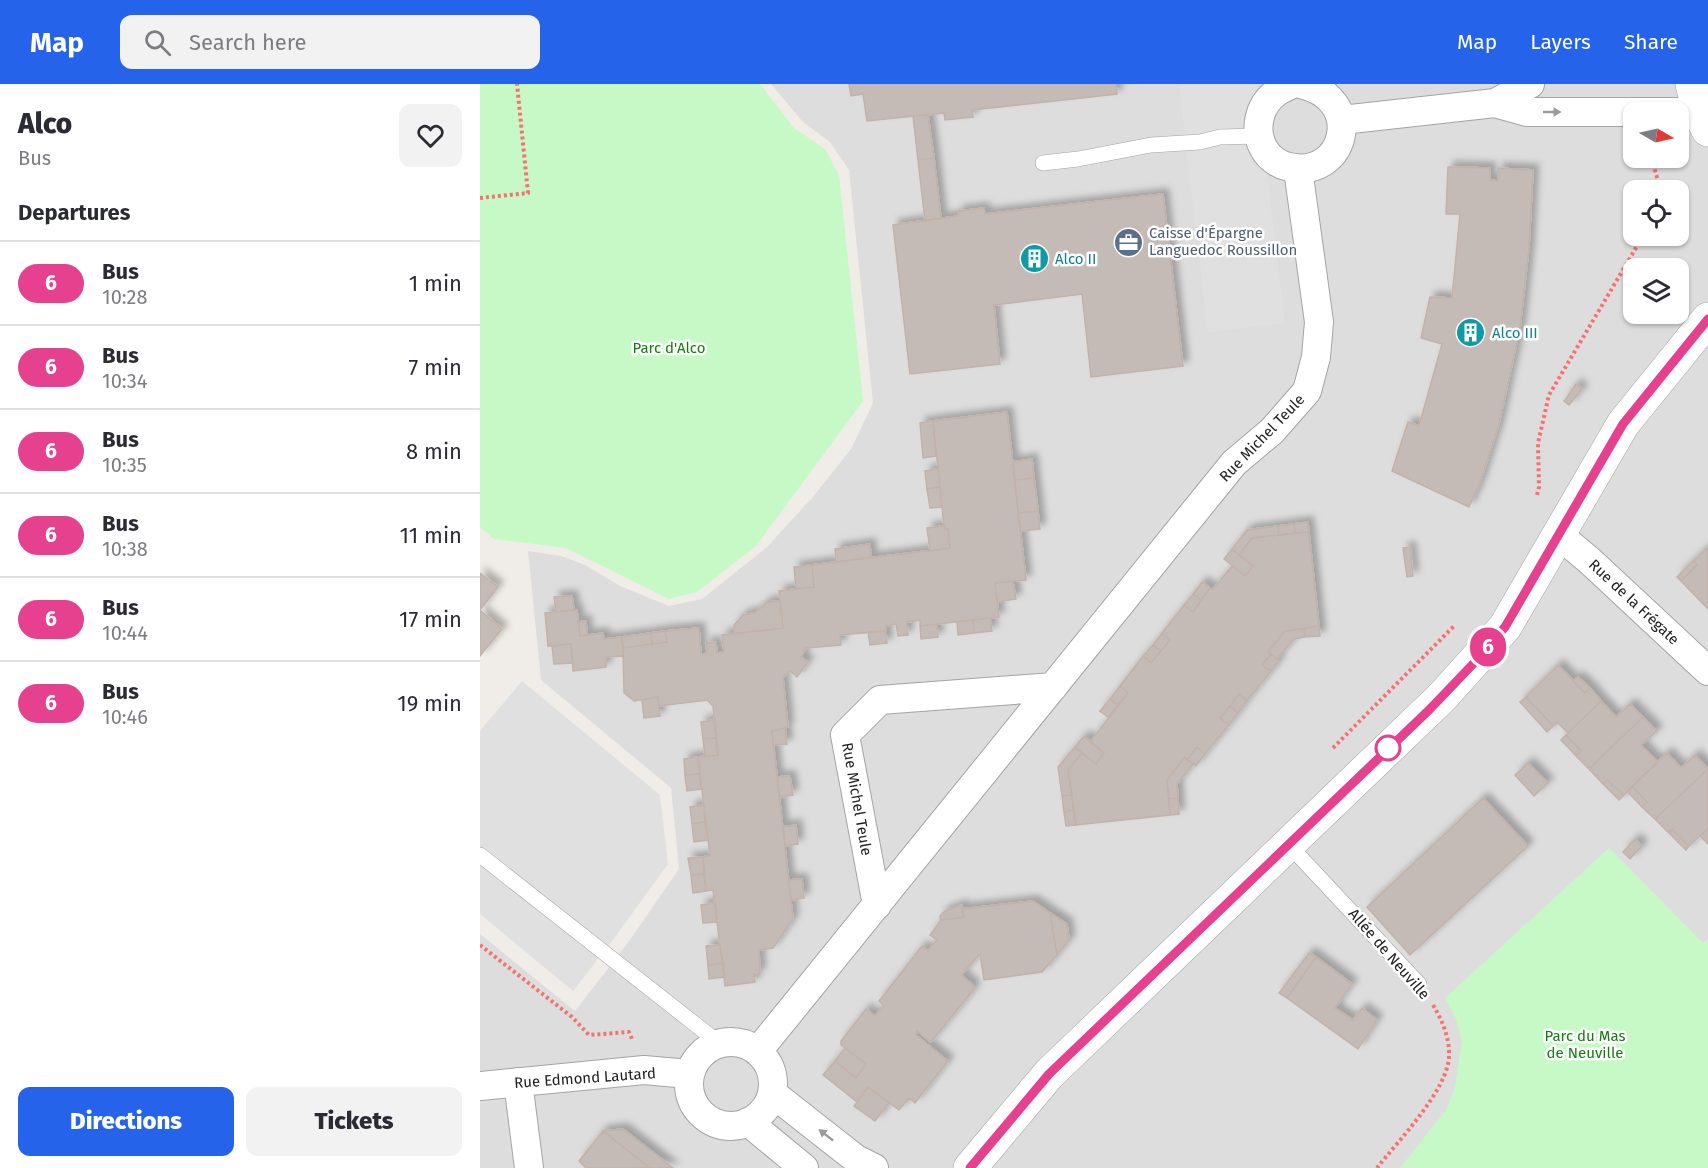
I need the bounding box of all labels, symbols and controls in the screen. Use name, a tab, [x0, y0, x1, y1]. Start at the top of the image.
search box	[120, 15, 540, 69]
text: Map	[30, 26, 84, 59]
icon: search	[141, 26, 174, 59]
text: Search here	[189, 29, 307, 56]
text: Map	[1457, 29, 1497, 55]
text: Layers	[1530, 29, 1591, 55]
text: Share	[1624, 29, 1678, 55]
north arrow	[1623, 102, 1689, 168]
map controls	[1623, 102, 1689, 324]
button: heart	[399, 104, 462, 167]
text: Alco	[18, 107, 72, 140]
one-way arrow	[1543, 107, 1562, 117]
text: Bus	[18, 146, 51, 170]
button: locate	[1623, 180, 1689, 246]
text: Departures	[18, 199, 130, 226]
place label: Caisse d'Épargne Languedoc Roussillon	[1149, 224, 1297, 259]
office icon: Caisse d'Épargne Languedoc Roussillon	[1112, 226, 1144, 258]
building icon: Alco II	[1018, 243, 1050, 275]
place label: Alco II	[1055, 250, 1096, 268]
text: Bus	[102, 258, 139, 285]
button: layers	[1623, 258, 1689, 324]
text: 6	[45, 270, 57, 296]
text: 1 min	[409, 270, 462, 297]
text: 10:28	[102, 285, 148, 309]
building icon: Alco III	[1455, 317, 1487, 349]
place label: Alco III	[1492, 324, 1538, 342]
park label: Parc d'Alco	[633, 339, 705, 357]
text: Bus	[102, 342, 139, 369]
text: 6	[45, 354, 57, 380]
text: 7 min	[408, 354, 462, 381]
text: 10:34	[102, 369, 147, 393]
street label: Rue Michel Teule	[1216, 390, 1308, 486]
text: Bus	[102, 426, 139, 453]
text: 6	[45, 438, 57, 464]
text: 8 min	[406, 438, 462, 465]
text: 10:35	[102, 453, 147, 477]
text: Bus	[102, 510, 139, 537]
text: 6	[45, 522, 57, 548]
text: 11 min	[399, 522, 462, 549]
text: 10:38	[102, 537, 148, 561]
street label: Rue de la Frégate	[1585, 556, 1683, 648]
text: Bus	[102, 594, 139, 621]
text: 6	[45, 606, 57, 632]
text: 17 min	[399, 606, 462, 633]
text: 10:44	[102, 621, 148, 645]
line badge: 6	[1468, 628, 1508, 666]
text: 6	[1482, 634, 1494, 660]
text: Bus	[102, 678, 139, 705]
text: 6	[45, 690, 57, 716]
text: 19 min	[397, 690, 462, 717]
text: 10:46	[102, 705, 148, 729]
unlabelled marker	[1375, 735, 1401, 761]
street label: Rue Michel Teule	[838, 741, 876, 857]
street label: Allée de Neuville	[1345, 905, 1433, 1003]
park label: Parc du Mas de Neuville	[1545, 1027, 1625, 1062]
street label: Rue Edmond Lautard	[514, 1064, 656, 1092]
button: Directions	[18, 1087, 234, 1156]
button: Tickets	[246, 1087, 462, 1156]
one-way arrow	[818, 1129, 833, 1141]

